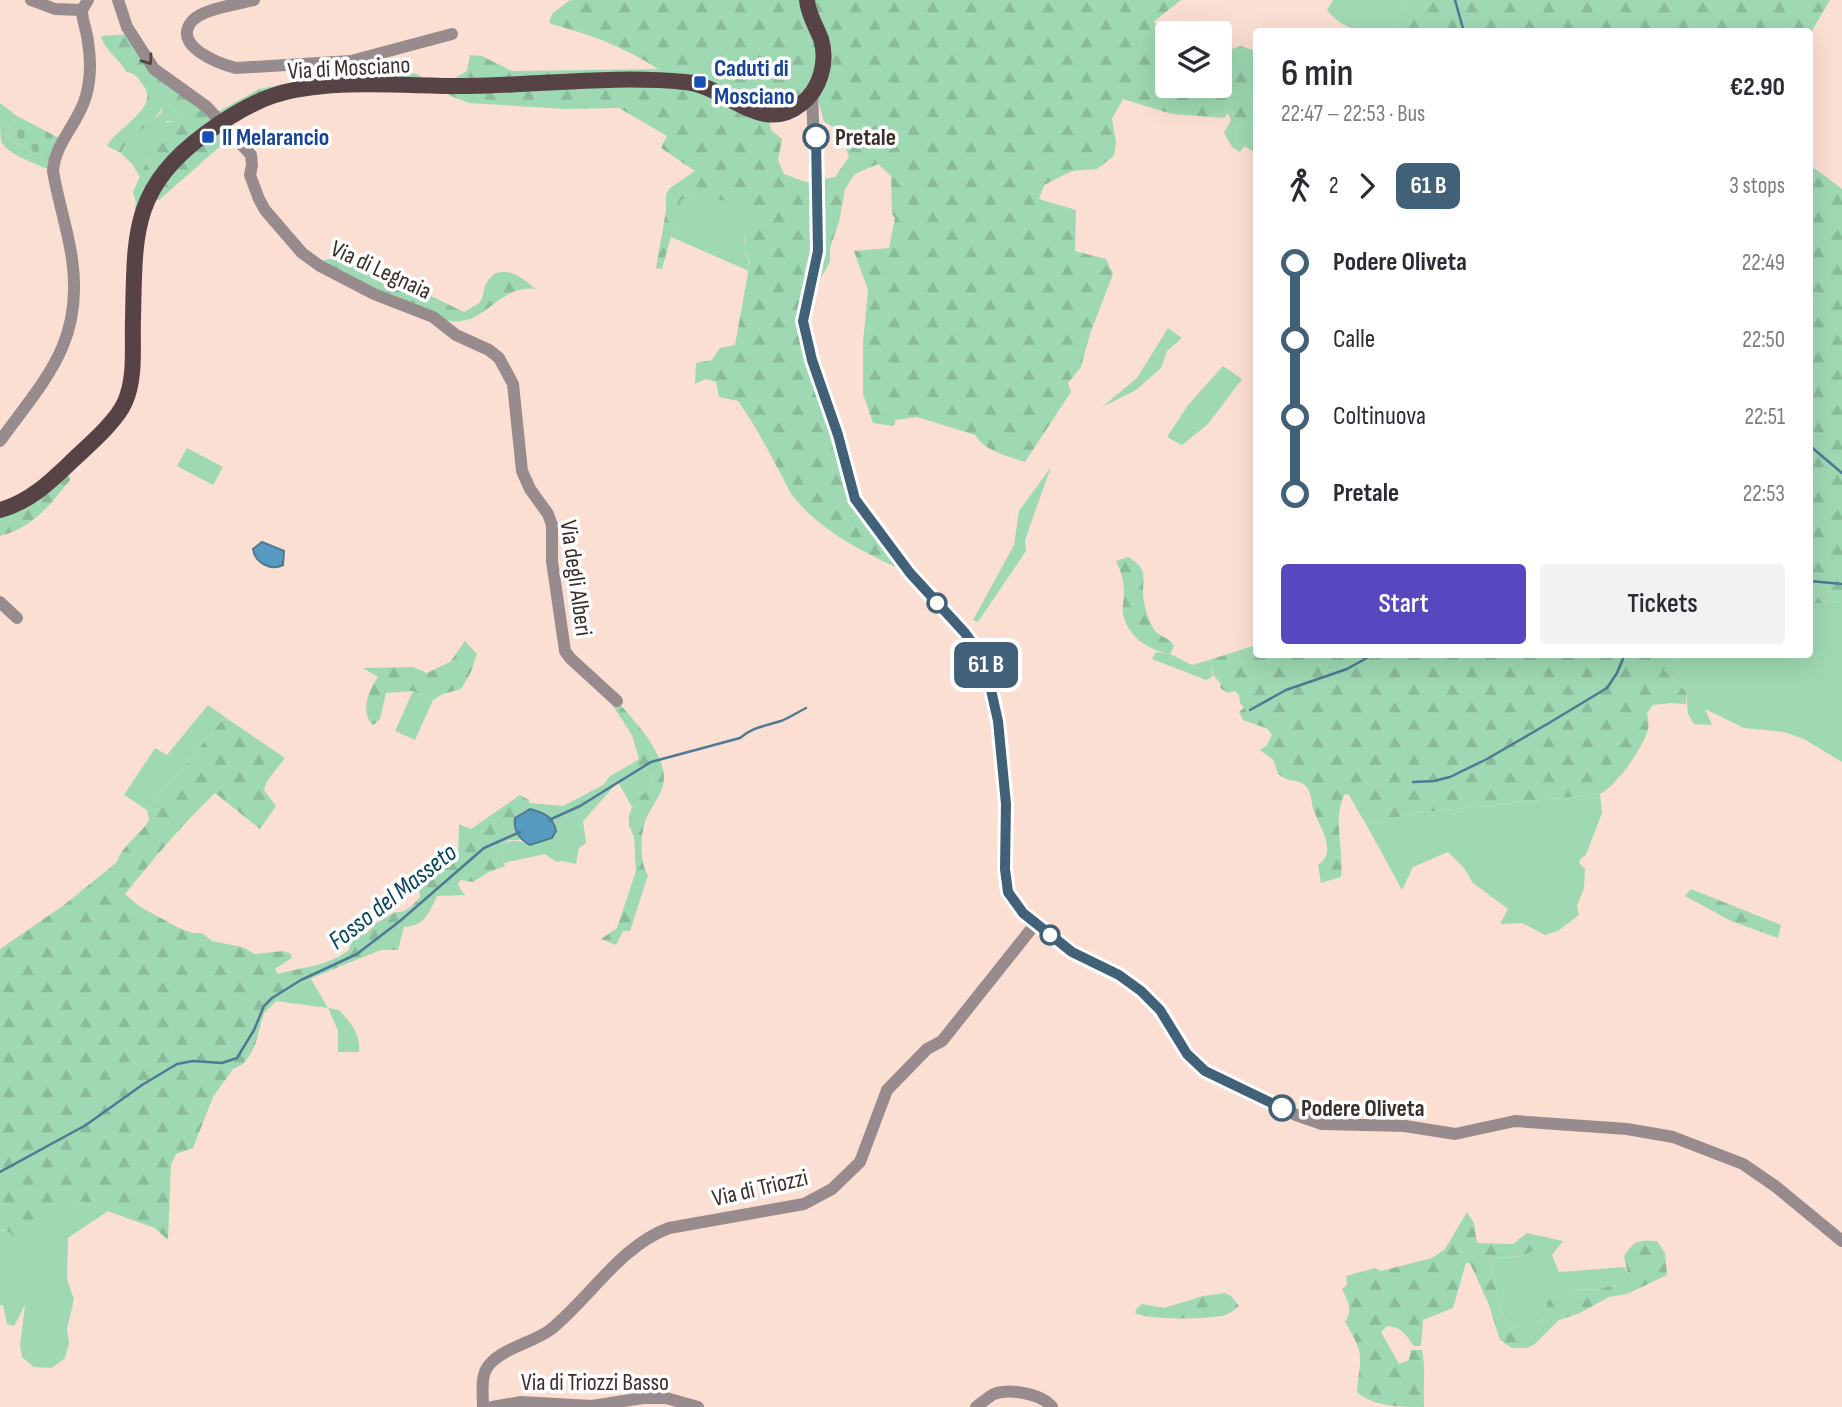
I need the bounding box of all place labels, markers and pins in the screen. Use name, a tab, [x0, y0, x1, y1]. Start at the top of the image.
place label: Caduti di Mosciano	[714, 54, 795, 111]
marker: Caduti di Mosciano	[692, 74, 708, 90]
place label: Il Melarancio	[222, 123, 329, 152]
place label: Pretale	[835, 123, 896, 152]
marker: Pretale	[803, 124, 829, 150]
marker: Il Melarancio	[200, 129, 216, 145]
unlabelled marker	[927, 593, 947, 613]
unlabelled marker	[1040, 925, 1060, 945]
place label: Podere Oliveta	[1301, 1094, 1424, 1123]
marker: Podere Oliveta	[1269, 1095, 1295, 1121]

